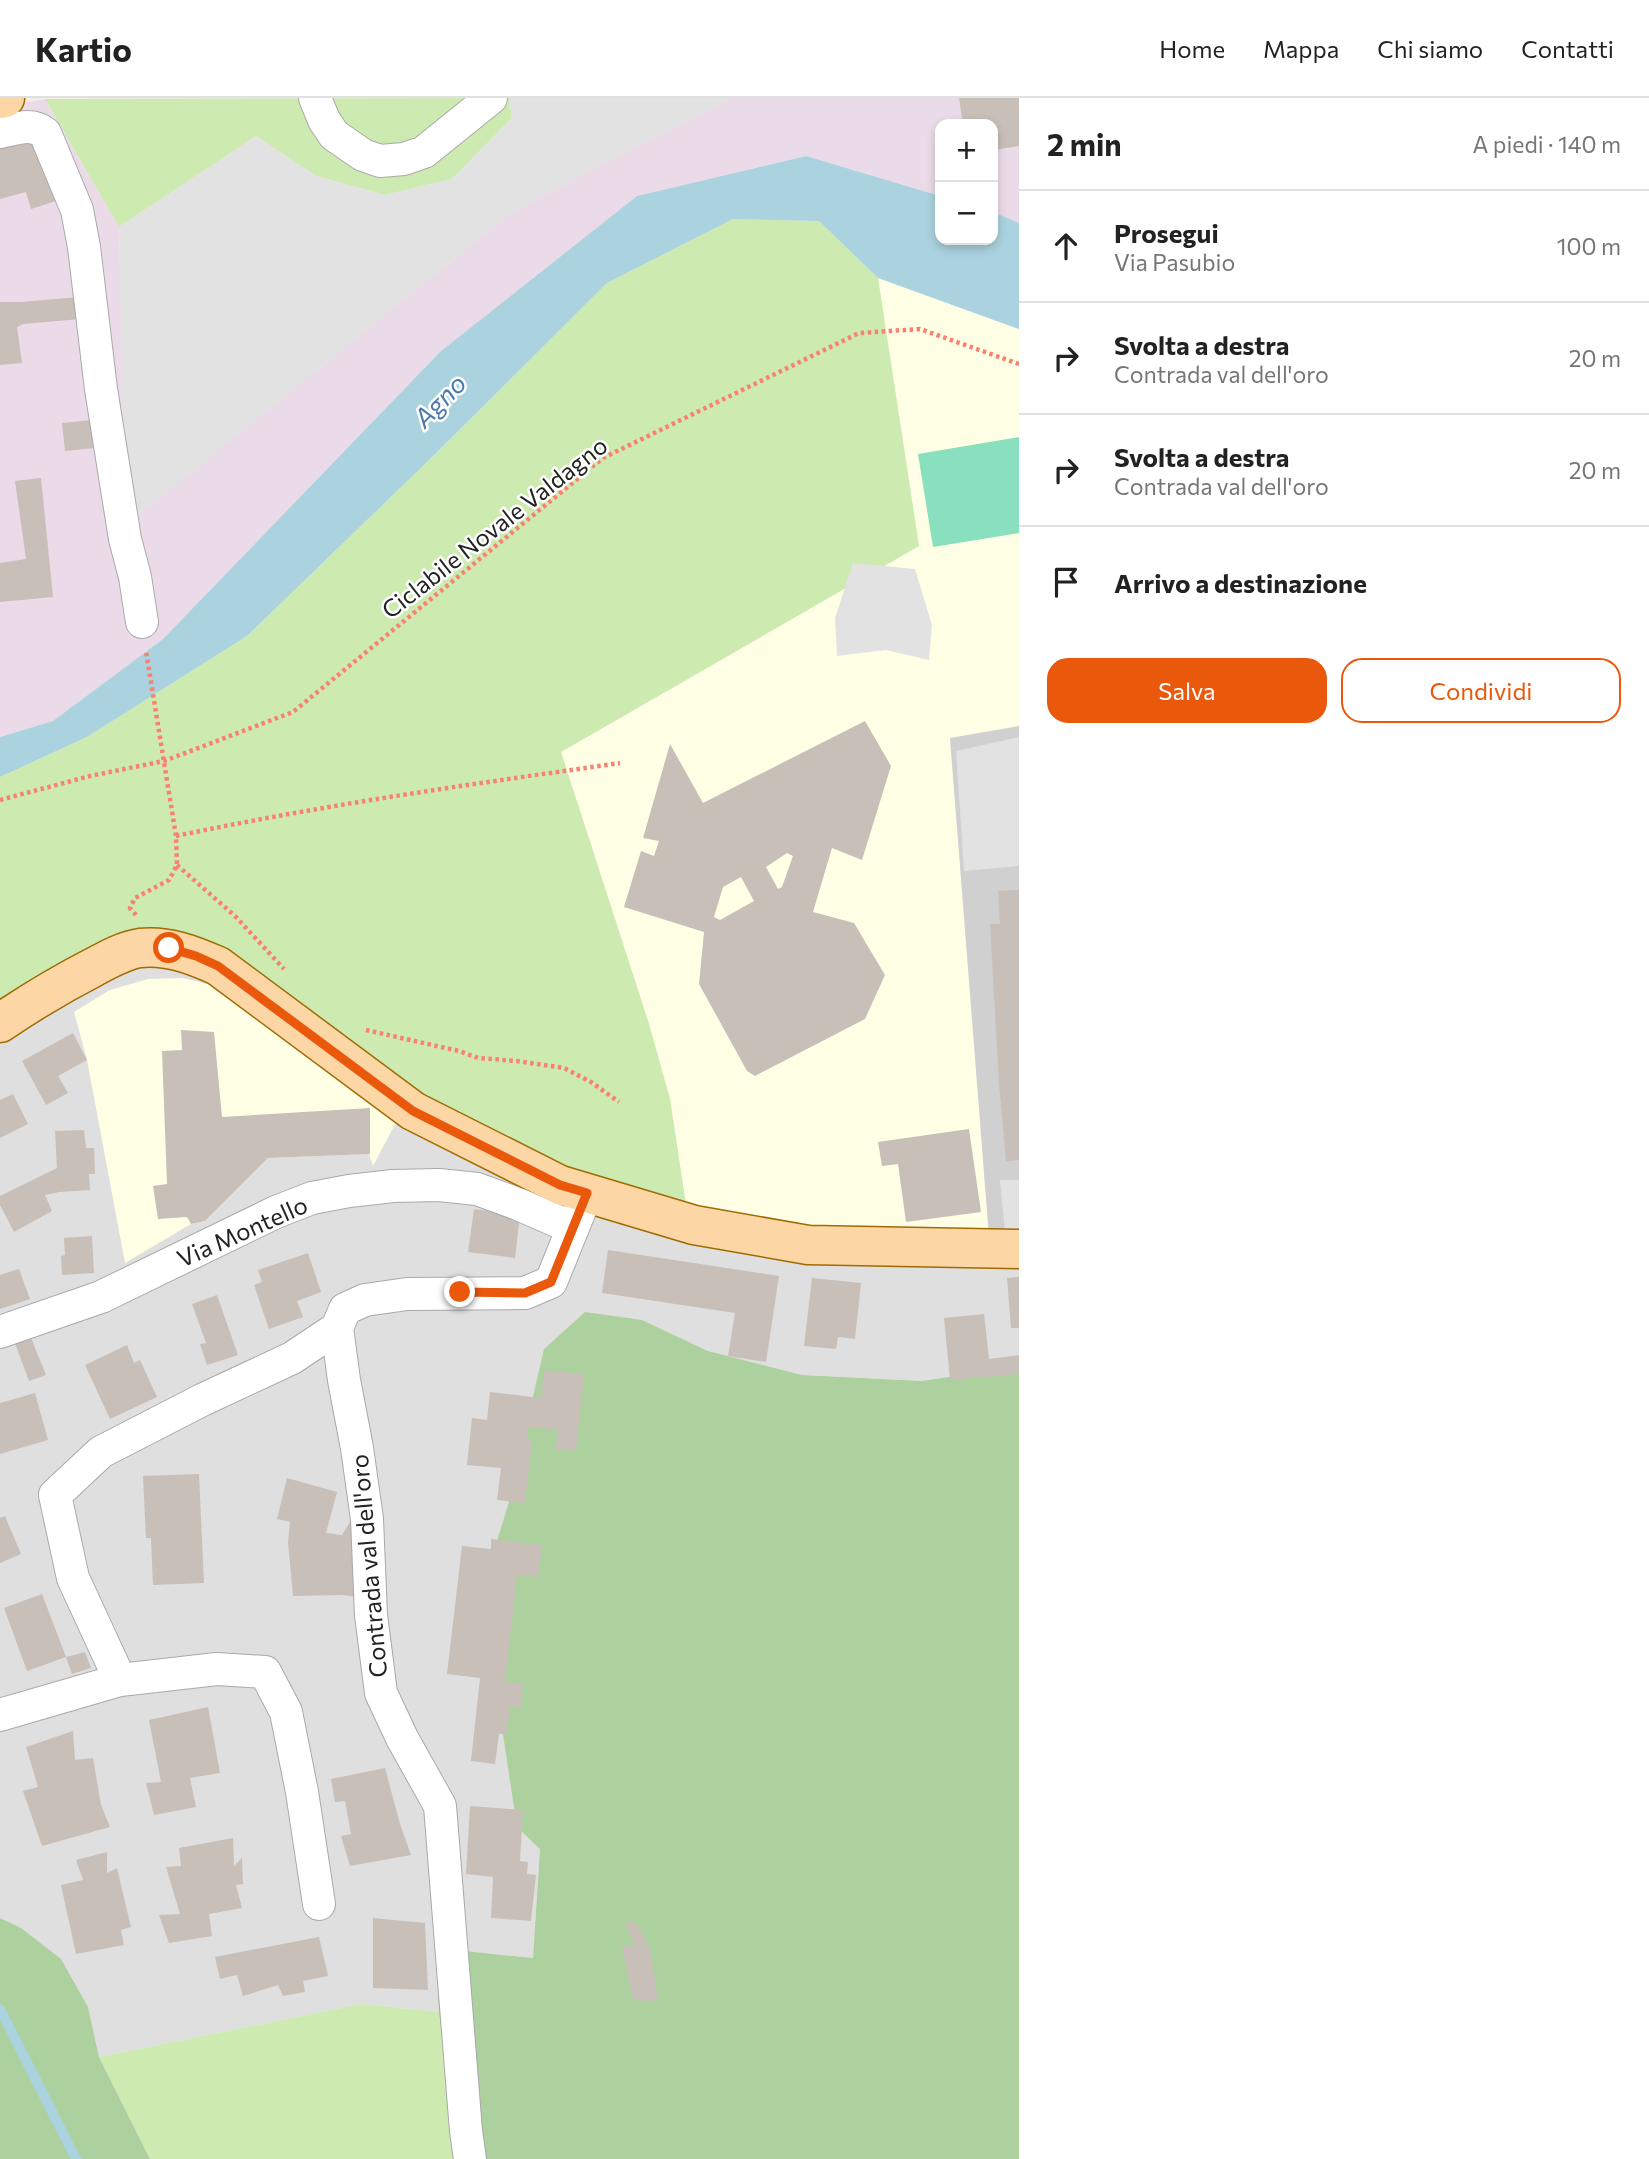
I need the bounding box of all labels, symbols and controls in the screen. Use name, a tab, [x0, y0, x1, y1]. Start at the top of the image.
text: Kartio	[35, 28, 132, 69]
text: Home	[1159, 34, 1225, 63]
text: Mappa	[1263, 34, 1339, 63]
text: Chi siamo	[1377, 34, 1483, 63]
text: Contatti	[1521, 34, 1614, 63]
map controls	[935, 119, 998, 245]
button: +	[935, 119, 998, 182]
text: 2 min	[1047, 125, 1122, 162]
text: A piedi · 140 m	[1473, 130, 1621, 158]
button: −	[935, 182, 998, 245]
text: Prosegui	[1114, 217, 1219, 248]
icon: ahead	[1047, 227, 1085, 265]
text: 100 m	[1557, 232, 1621, 260]
text: Via Pasubio	[1114, 248, 1235, 276]
text: Svolta a destra	[1114, 329, 1289, 360]
icon: right	[1047, 339, 1085, 377]
text: 20 m	[1569, 344, 1621, 372]
text: Contrada val dell'oro	[1114, 360, 1329, 388]
water label: Agno	[406, 367, 472, 434]
street label: Ciclabile Novale Valdagno	[375, 430, 613, 624]
text: Svolta a destra	[1114, 441, 1289, 472]
icon: right	[1047, 451, 1085, 489]
text: 20 m	[1569, 456, 1621, 484]
text: Contrada val dell'oro	[1114, 472, 1329, 500]
icon: arrive	[1047, 563, 1085, 601]
text: Arrivo a destinazione	[1114, 567, 1367, 598]
button: Salva	[1047, 658, 1327, 723]
button: Condividi	[1341, 658, 1621, 723]
route start	[153, 932, 184, 963]
street label: Via Montello	[172, 1189, 312, 1273]
route end	[444, 1276, 475, 1307]
street label: Contrada val dell'oro	[344, 1453, 392, 1679]

